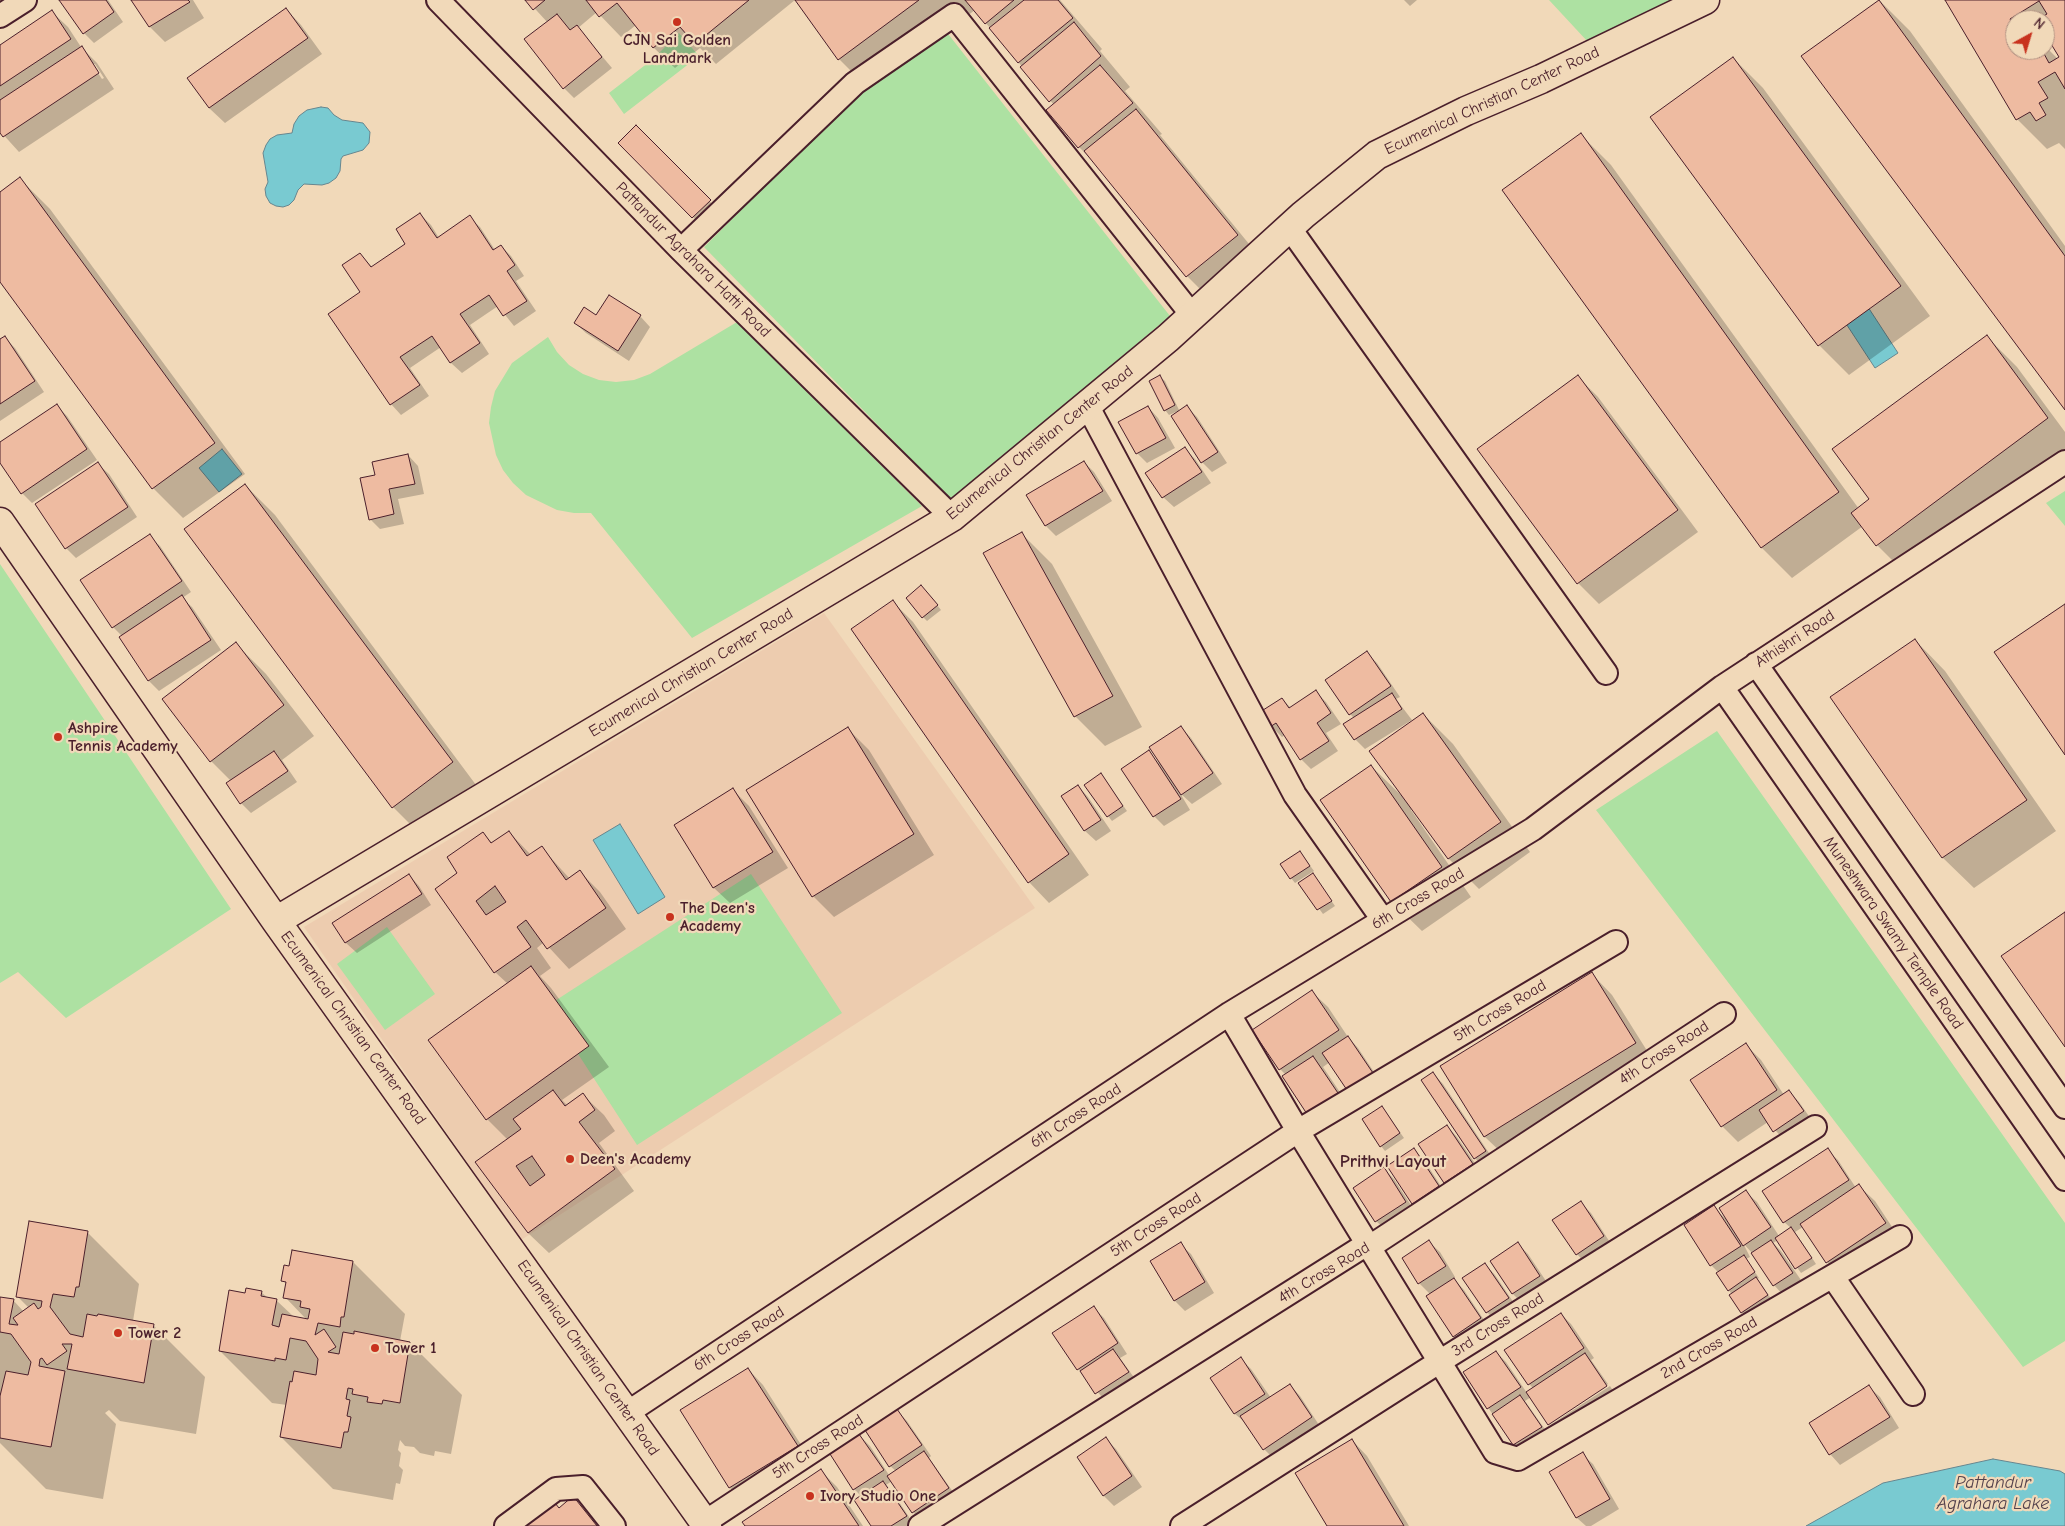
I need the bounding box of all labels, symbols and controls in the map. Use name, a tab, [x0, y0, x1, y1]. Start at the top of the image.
north arrow	[2005, 10, 2055, 60]
text: N	[2030, 14, 2048, 33]
marker: CJN Sai Golden Landmark	[671, 16, 683, 28]
place label: CJN Sai Golden Landmark	[623, 30, 731, 68]
street label: Ecumenical Christian Center Road	[1382, 43, 1602, 159]
street label: Pattandur Agrahara Hatti Road	[611, 178, 775, 342]
street label: Ecumenical Christian Center Road	[943, 362, 1137, 524]
street label: Ecumenical Christian Center Road	[585, 604, 797, 742]
street label: Athishri Road	[1752, 606, 1838, 672]
place label: Ashpire Tennis Academy	[68, 718, 177, 756]
marker: Ashpire Tennis Academy	[52, 731, 64, 743]
street label: Muneshwara Swamy Temple Road	[1819, 833, 1967, 1033]
street label: 6th Cross Road	[1368, 864, 1468, 934]
place label: The Deen's Academy	[680, 898, 755, 936]
marker: The Deen's Academy	[664, 911, 676, 923]
street label: Ecumenical Christian Center Road	[276, 927, 430, 1129]
street label: 5th Cross Road	[1450, 976, 1550, 1046]
street label: 4th Cross Road	[1615, 1017, 1713, 1089]
street label: 6th Cross Road	[1027, 1079, 1125, 1153]
place label: Deen's Academy	[580, 1149, 691, 1169]
district label: Prithvi Layout	[1340, 1151, 1446, 1173]
marker: Deen's Academy	[564, 1153, 576, 1165]
street label: 5th Cross Road	[1107, 1188, 1205, 1262]
street label: 4th Cross Road	[1275, 1238, 1373, 1308]
street label: Ecumenical Christian Center Road	[513, 1256, 663, 1460]
street label: 3rd Cross Road	[1448, 1289, 1548, 1361]
street label: 6th Cross Road	[690, 1302, 788, 1376]
street label: 2nd Cross Road	[1657, 1313, 1761, 1383]
place label: Tower 2	[128, 1323, 181, 1343]
marker: Tower 2	[112, 1327, 124, 1339]
place label: Tower 1	[385, 1338, 437, 1358]
marker: Tower 1	[369, 1342, 381, 1354]
street label: 5th Cross Road	[769, 1410, 867, 1484]
water label: Pattandur Agrahara Lake	[1937, 1472, 2049, 1515]
place label: Ivory Studio One	[820, 1486, 936, 1506]
marker: Ivory Studio One	[804, 1490, 816, 1502]

